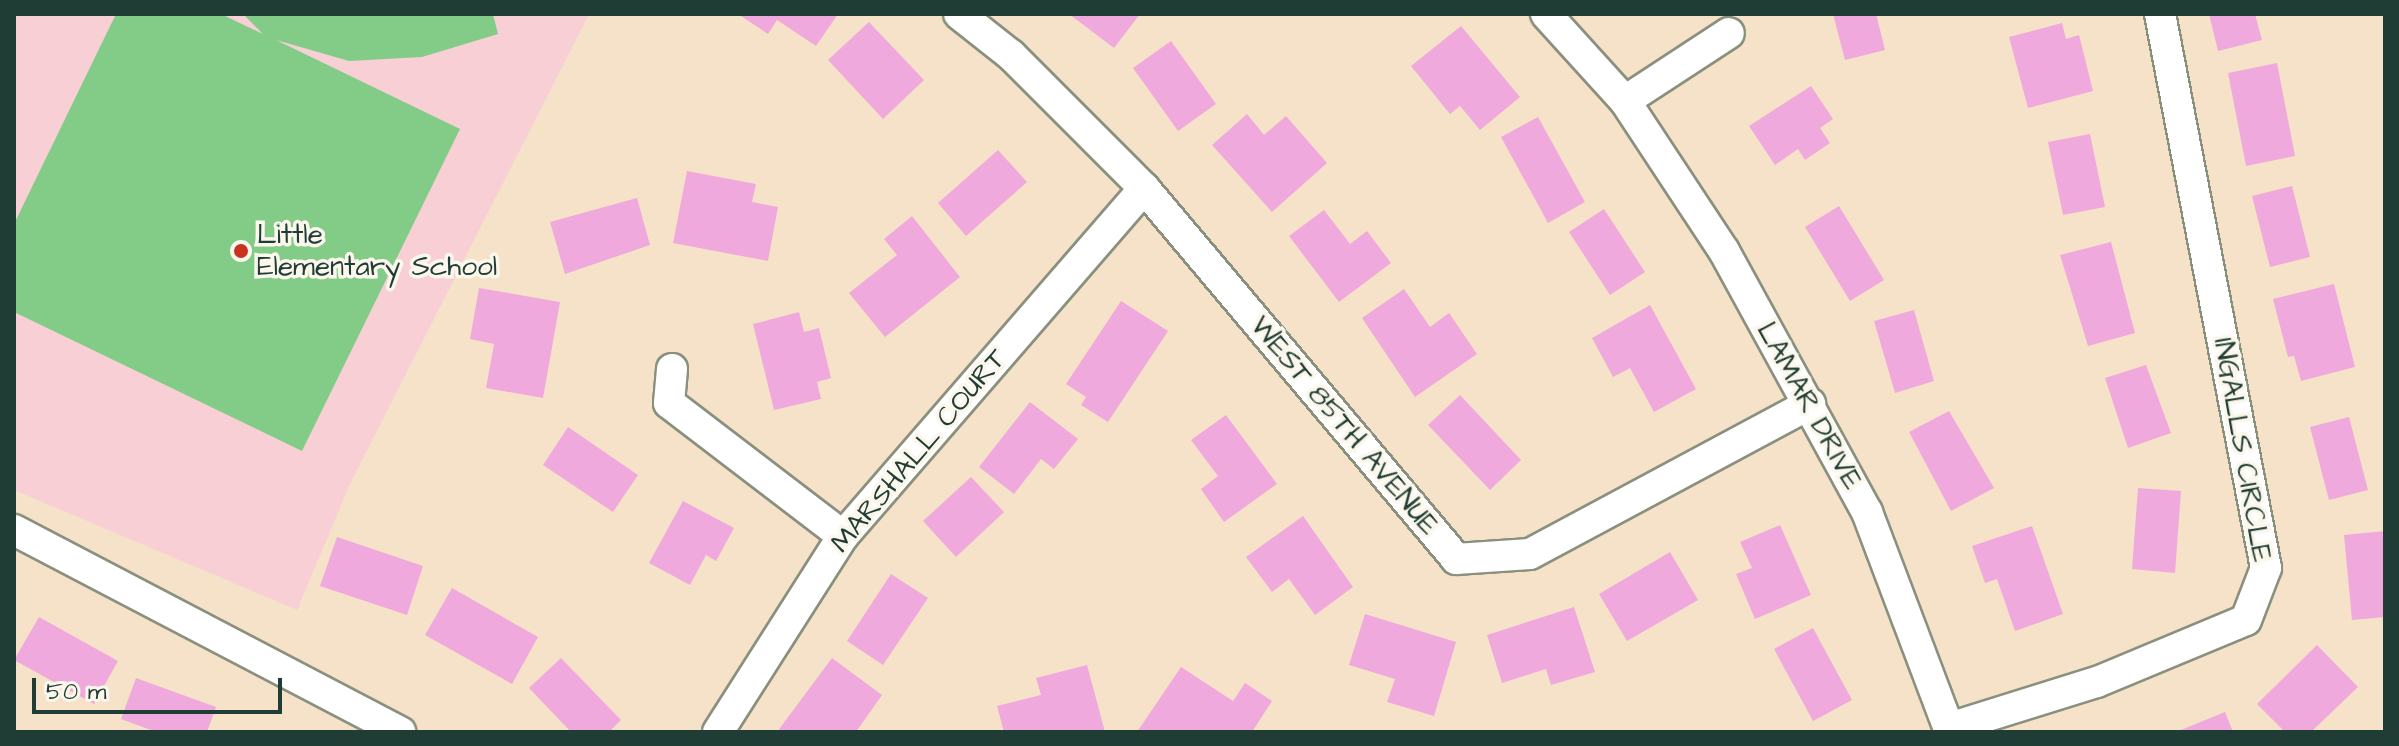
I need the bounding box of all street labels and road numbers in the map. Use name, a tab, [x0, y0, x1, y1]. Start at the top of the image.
street label: WEST 85TH AVENUE	[1243, 310, 1445, 542]
street label: LAMAR DRIVE	[1749, 316, 1869, 496]
street label: INGALLS CIRCLE	[2206, 335, 2278, 565]
street label: MARSHALL COURT	[824, 342, 1014, 560]

